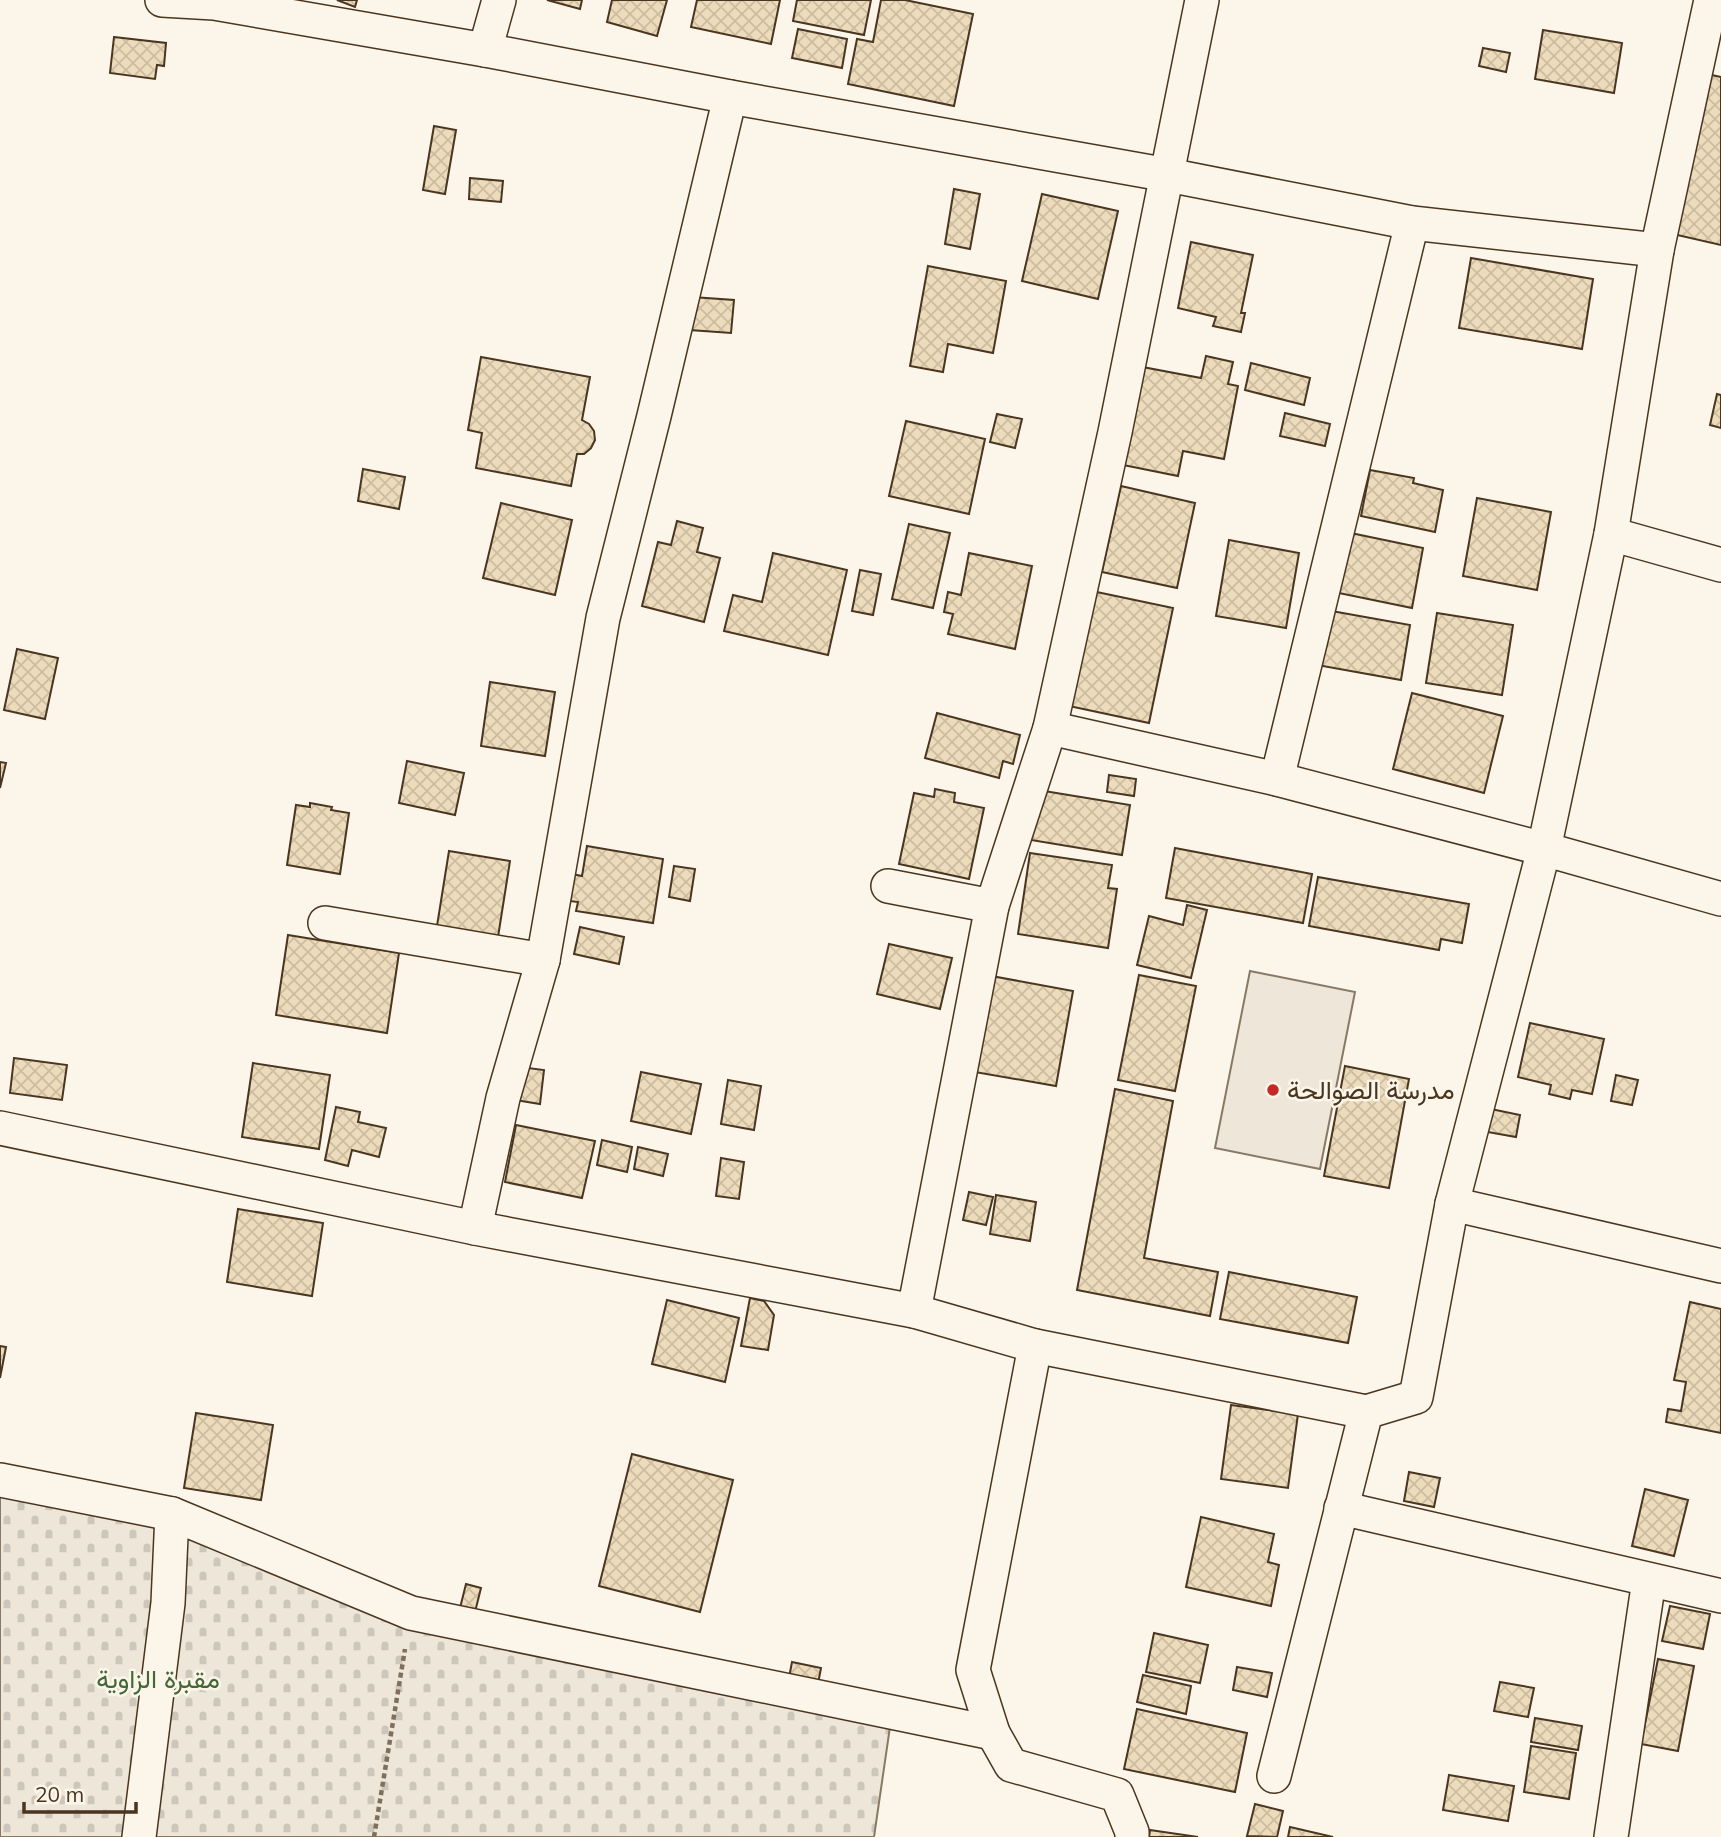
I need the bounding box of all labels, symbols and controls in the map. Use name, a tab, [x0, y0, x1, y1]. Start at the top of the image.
place label: مدرسة الصوالحة	[1287, 1073, 1455, 1106]
marker: مدرسة الصوالحة	[1265, 1082, 1281, 1098]
park label: مقبرة الزاوية	[96, 1662, 220, 1695]
scale bar	[24, 1770, 136, 1814]
text: 20 m	[35, 1781, 84, 1807]

